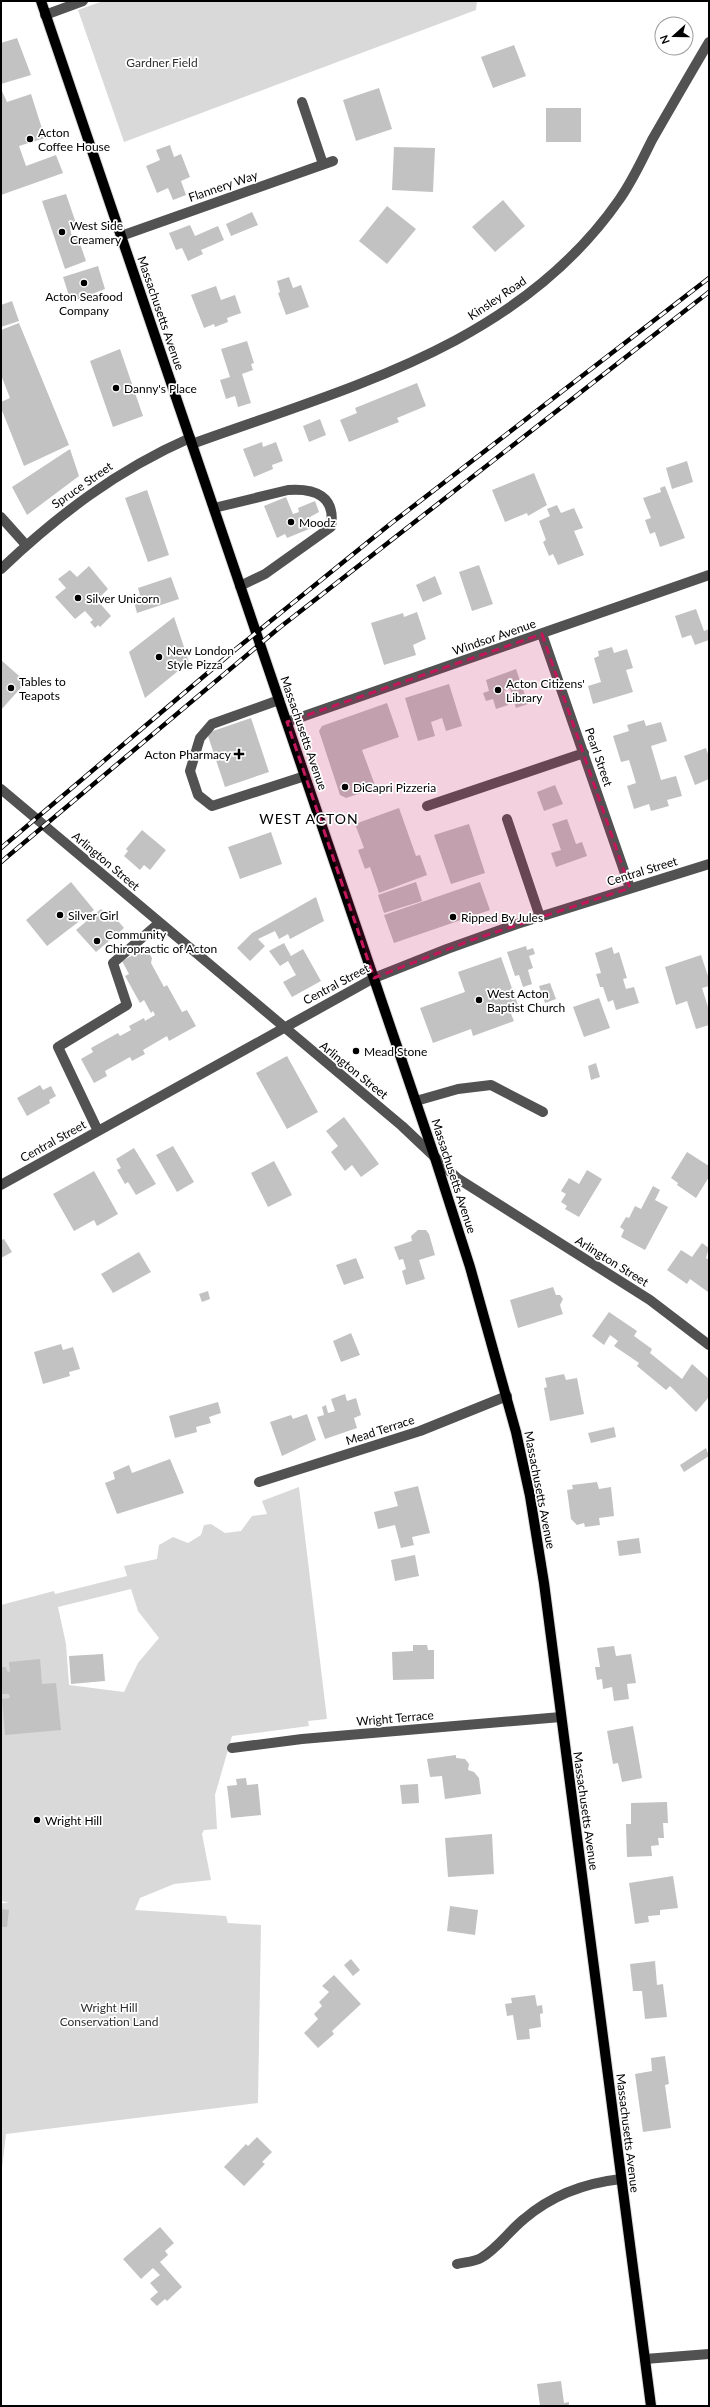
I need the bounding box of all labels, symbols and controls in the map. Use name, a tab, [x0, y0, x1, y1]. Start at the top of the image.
north arrow	[654, 16, 694, 56]
text: N	[657, 33, 672, 46]
park label: Gardner Field	[126, 55, 198, 70]
place label: Acton Coffee House	[38, 125, 110, 154]
marker: Acton Coffee House	[25, 134, 35, 144]
street label: Flannery Way	[186, 167, 260, 205]
place label: West Side Creamery	[70, 218, 123, 247]
marker: West Side Creamery	[57, 227, 67, 237]
street label: Massachusetts Avenue	[134, 254, 188, 372]
street label: Kinsley Road	[465, 273, 529, 323]
marker: Acton Seafood Company	[79, 278, 89, 288]
place label: Acton Seafood Company	[45, 289, 123, 318]
place label: Danny's Place	[124, 381, 197, 396]
marker: Danny's Place	[111, 383, 121, 393]
street label: Spruce Street	[49, 458, 116, 511]
place label: Moodz	[299, 515, 336, 530]
marker: Moodz	[286, 517, 296, 527]
place label: Silver Unicorn	[86, 591, 159, 606]
marker: Silver Unicorn	[73, 593, 83, 603]
street label: Windsor Avenue	[450, 616, 538, 658]
place label: New London Style Pizza	[167, 643, 234, 672]
marker: New London Style Pizza	[154, 652, 164, 662]
place label: Tables to Teapots	[19, 674, 66, 703]
street label: Massachusetts Avenue	[277, 674, 331, 792]
place label: Acton Citizens' Library	[506, 676, 585, 705]
marker: Tables to Teapots	[6, 683, 16, 693]
marker: Acton Citizens' Library	[493, 685, 503, 695]
street label: Pearl Street	[582, 726, 616, 789]
place label: Acton Pharmacy	[145, 747, 232, 762]
marker: Acton Pharmacy	[234, 749, 244, 759]
place label: DiCapri Pizzeria	[353, 780, 436, 795]
marker: DiCapri Pizzeria	[340, 782, 350, 792]
district label: WEST ACTON	[259, 810, 359, 827]
street label: Arlington Street	[69, 828, 143, 894]
street label: Central Street	[605, 853, 680, 889]
place label: Silver Girl	[68, 908, 119, 923]
marker: Silver Girl	[55, 910, 65, 920]
place label: Ripped By Jules	[461, 910, 543, 925]
marker: Ripped By Jules	[448, 912, 458, 922]
place label: Community Chiropractic of Acton	[105, 927, 217, 956]
marker: Community Chiropractic of Acton	[92, 936, 102, 946]
street label: Central Street	[300, 960, 372, 1008]
place label: West Acton Baptist Church	[487, 986, 565, 1015]
marker: West Acton Baptist Church	[474, 995, 484, 1005]
street label: Arlington Street	[317, 1038, 392, 1103]
place label: Mead Stone	[364, 1044, 427, 1059]
marker: Mead Stone	[351, 1046, 361, 1056]
street label: Central Street	[17, 1116, 89, 1165]
street label: Massachusetts Avenue	[428, 1117, 480, 1235]
street label: Arlington Street	[573, 1232, 652, 1290]
street label: Mead Terrace	[344, 1412, 416, 1448]
street label: Massachusetts Avenue	[521, 1430, 559, 1550]
street label: Wright Terrace	[356, 1707, 434, 1729]
street label: Massachusetts Avenue	[570, 1751, 602, 1871]
place label: Wright Hill	[45, 1813, 102, 1828]
marker: Wright Hill	[32, 1815, 42, 1825]
park label: Wright Hill Conservation Land	[60, 2000, 158, 2029]
street label: Massachusetts Avenue	[613, 2073, 643, 2193]

